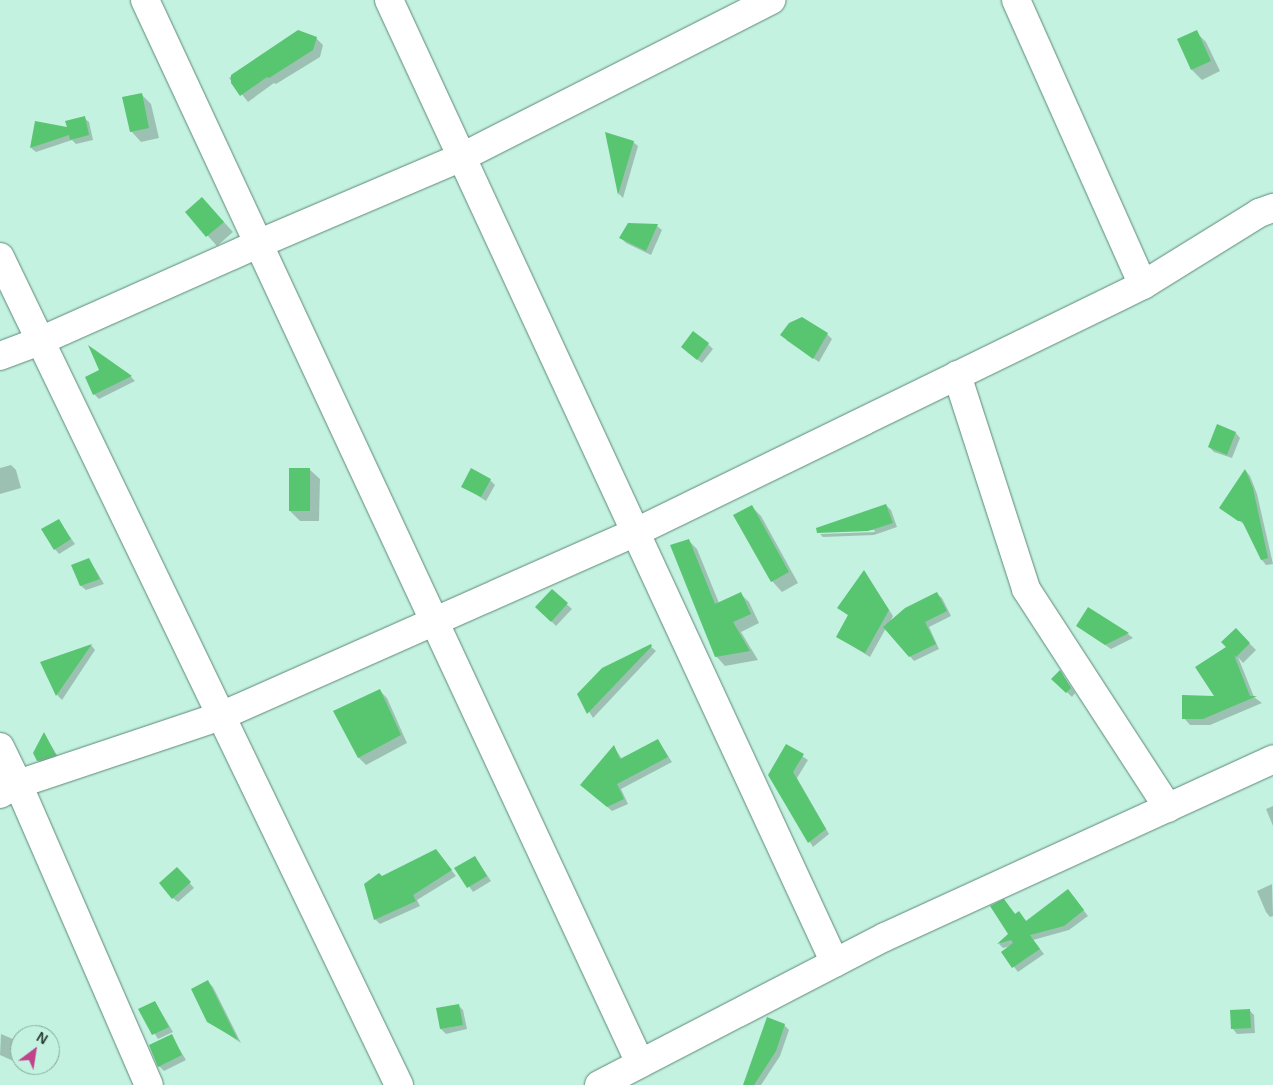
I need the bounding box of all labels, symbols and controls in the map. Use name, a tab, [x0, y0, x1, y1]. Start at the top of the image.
north arrow	[10, 1025, 60, 1075]
text: N	[34, 1029, 51, 1047]

